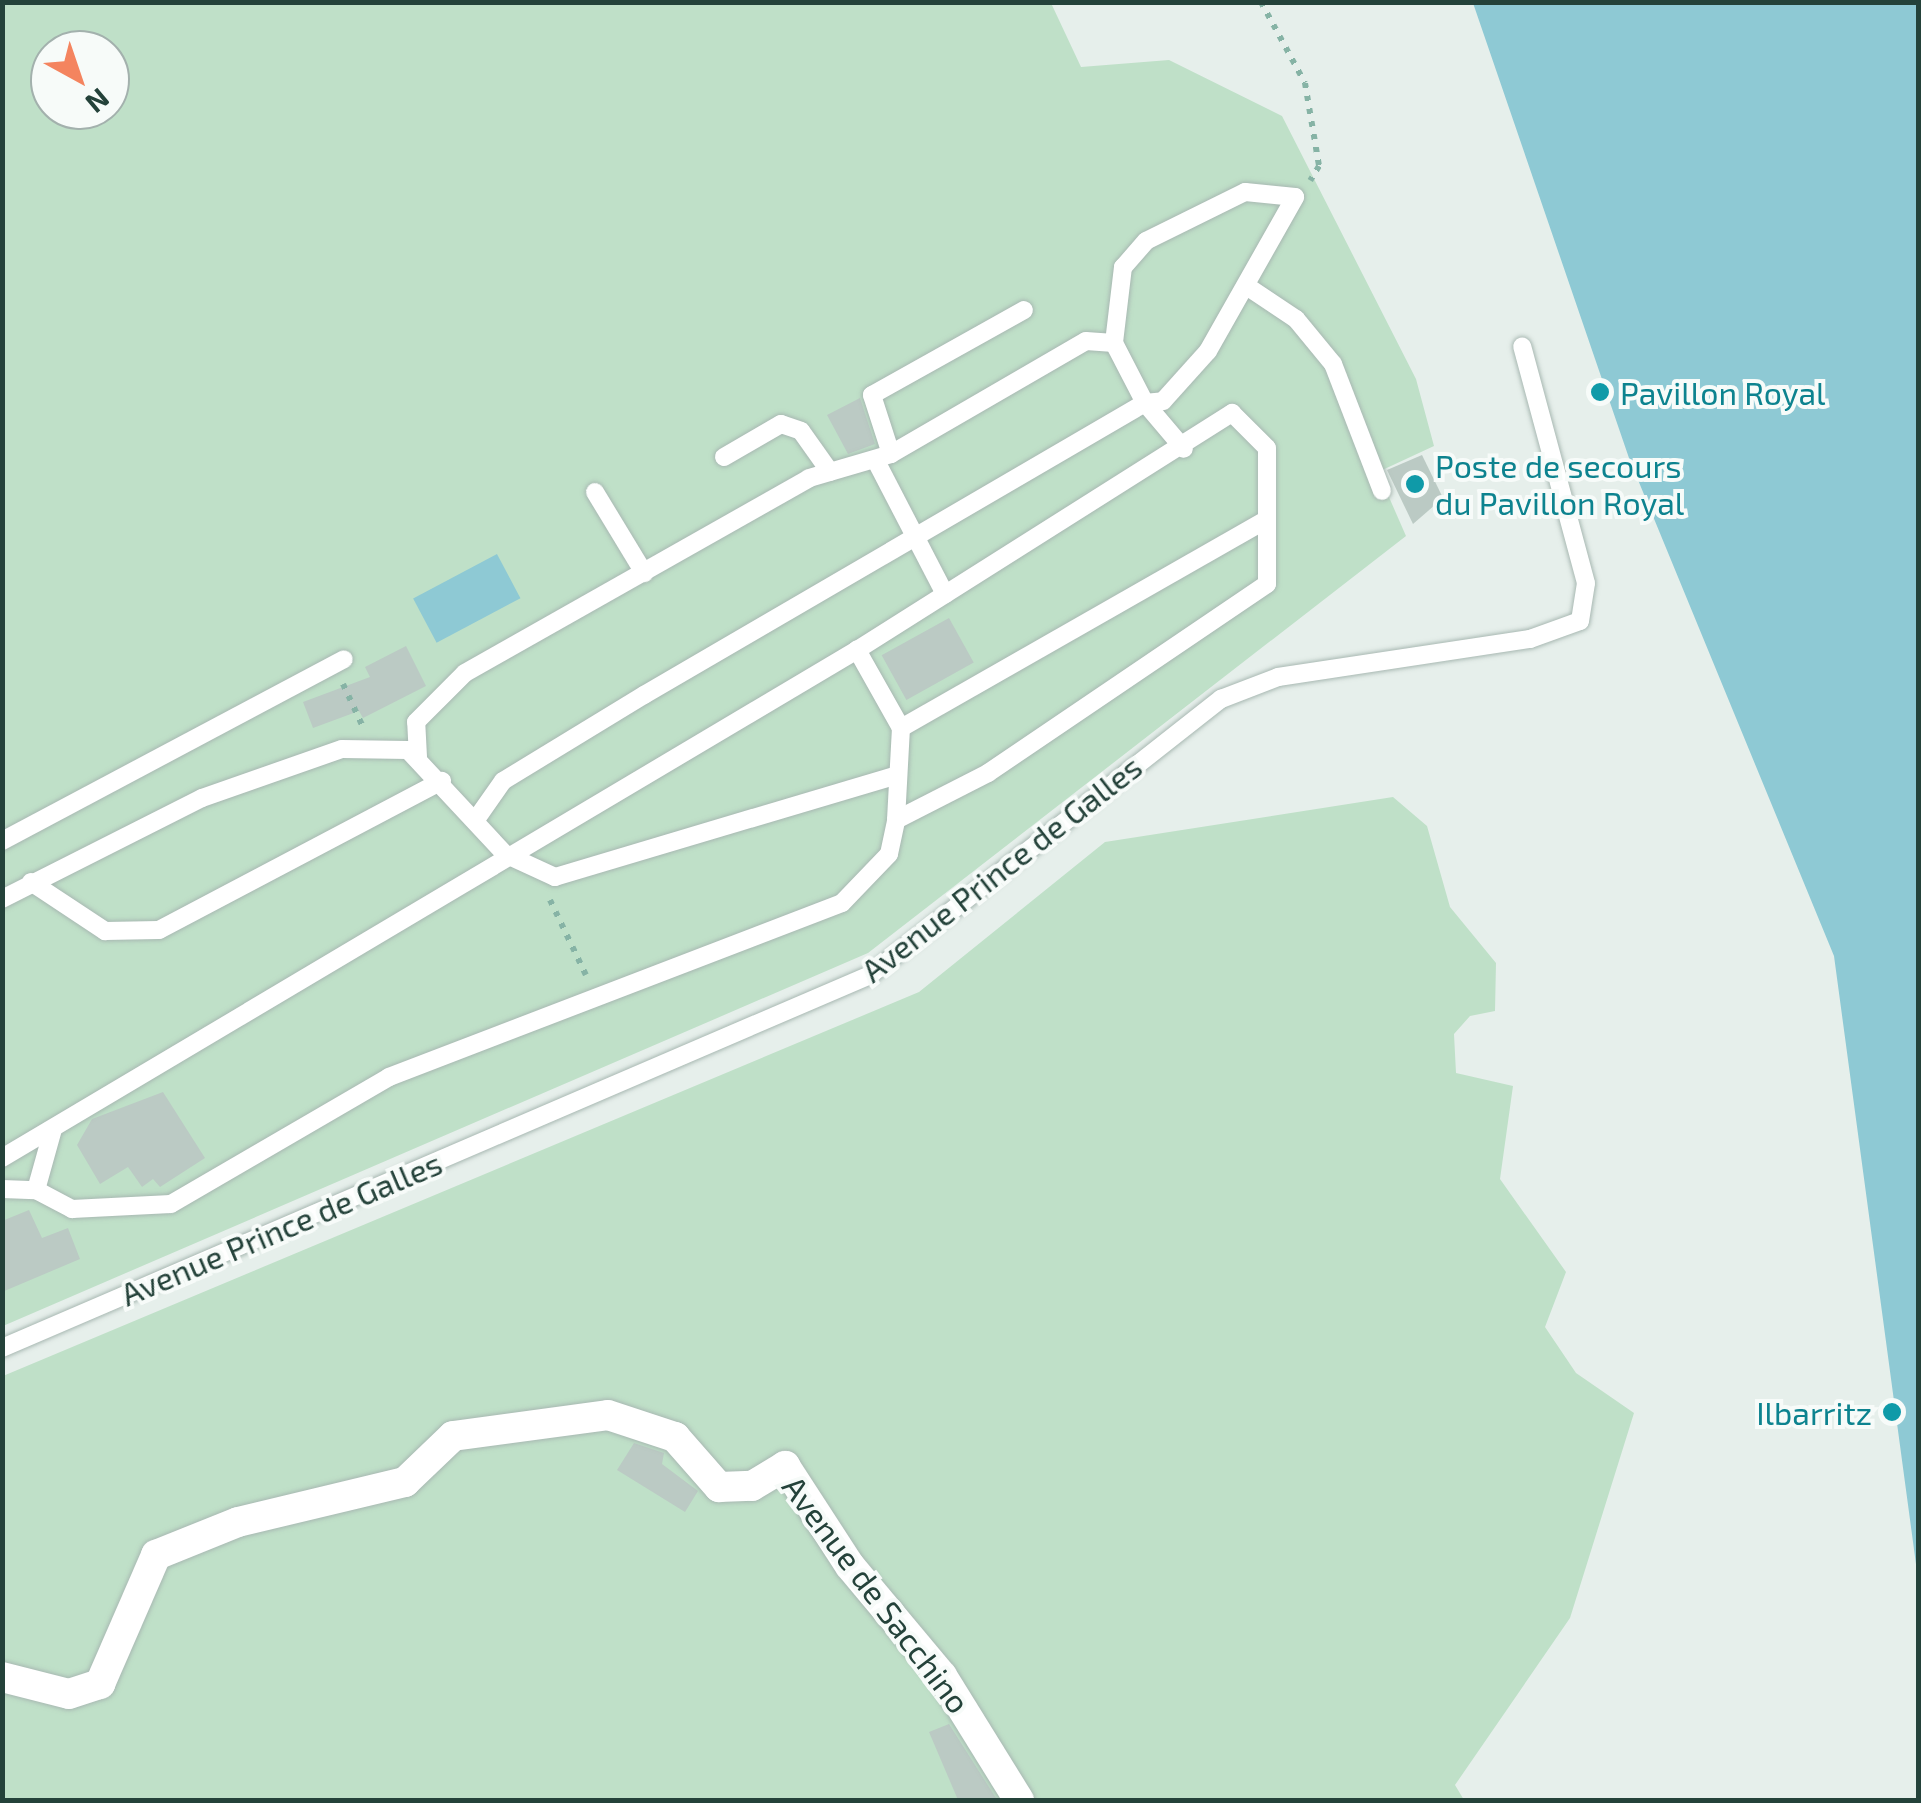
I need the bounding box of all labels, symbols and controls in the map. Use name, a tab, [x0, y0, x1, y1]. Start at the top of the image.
north arrow	[30, 30, 130, 130]
text: N	[79, 82, 117, 121]
place label: Pavillon Royal	[1620, 373, 1826, 411]
marker: Pavillon Royal	[1589, 381, 1611, 403]
place label: Poste de secours du Pavillon Royal	[1435, 447, 1684, 522]
marker: Poste de secours du Pavillon Royal	[1404, 473, 1426, 495]
street label: Avenue Prince de Galles	[853, 747, 1149, 989]
street label: Avenue Prince de Galles	[115, 1143, 447, 1313]
place label: Ilbarritz	[1756, 1393, 1872, 1431]
marker: Ilbarritz	[1881, 1401, 1903, 1423]
street label: Avenue de Sacchino	[775, 1468, 979, 1720]

